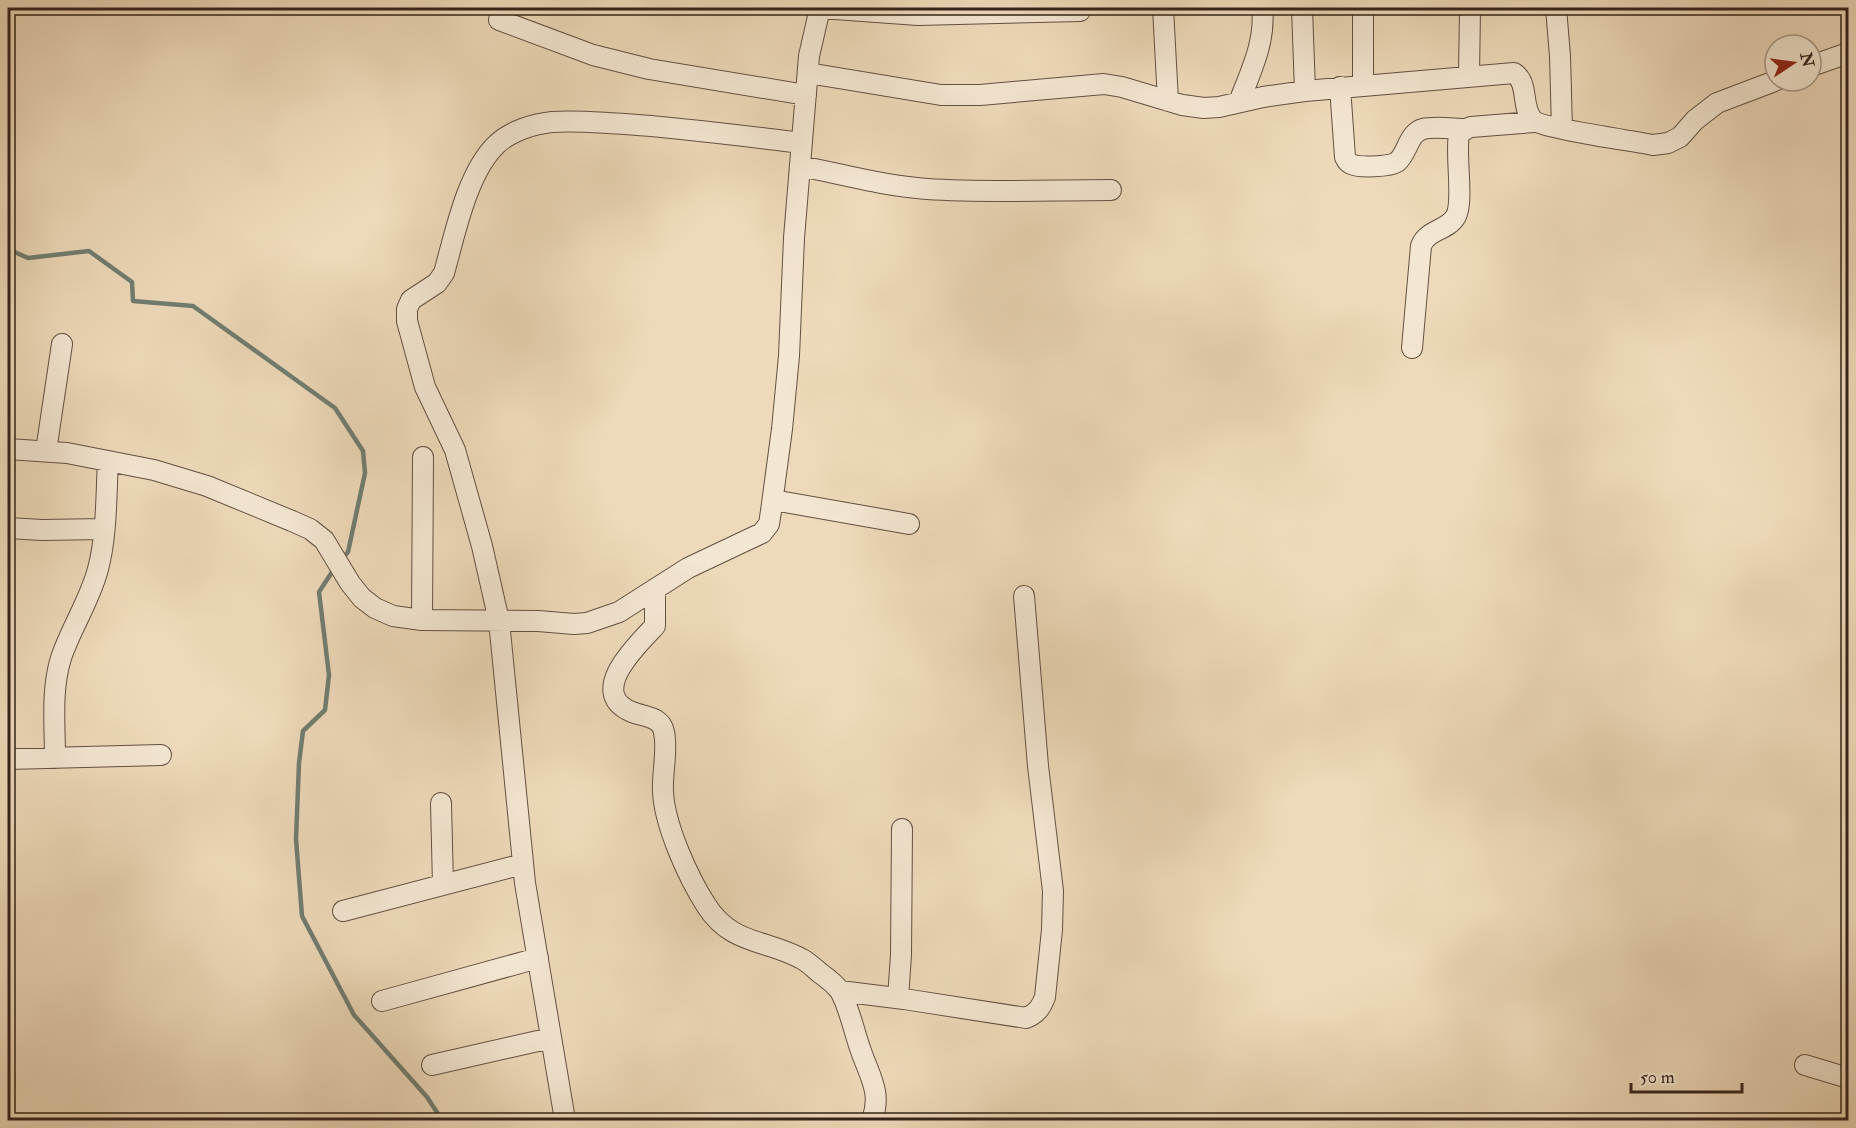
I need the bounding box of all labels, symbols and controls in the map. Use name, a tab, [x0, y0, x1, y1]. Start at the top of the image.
north arrow	[1763, 33, 1823, 93]
text: N	[1795, 50, 1818, 70]
scale bar	[1631, 1056, 1742, 1094]
text: 50 m	[1640, 1066, 1675, 1089]

